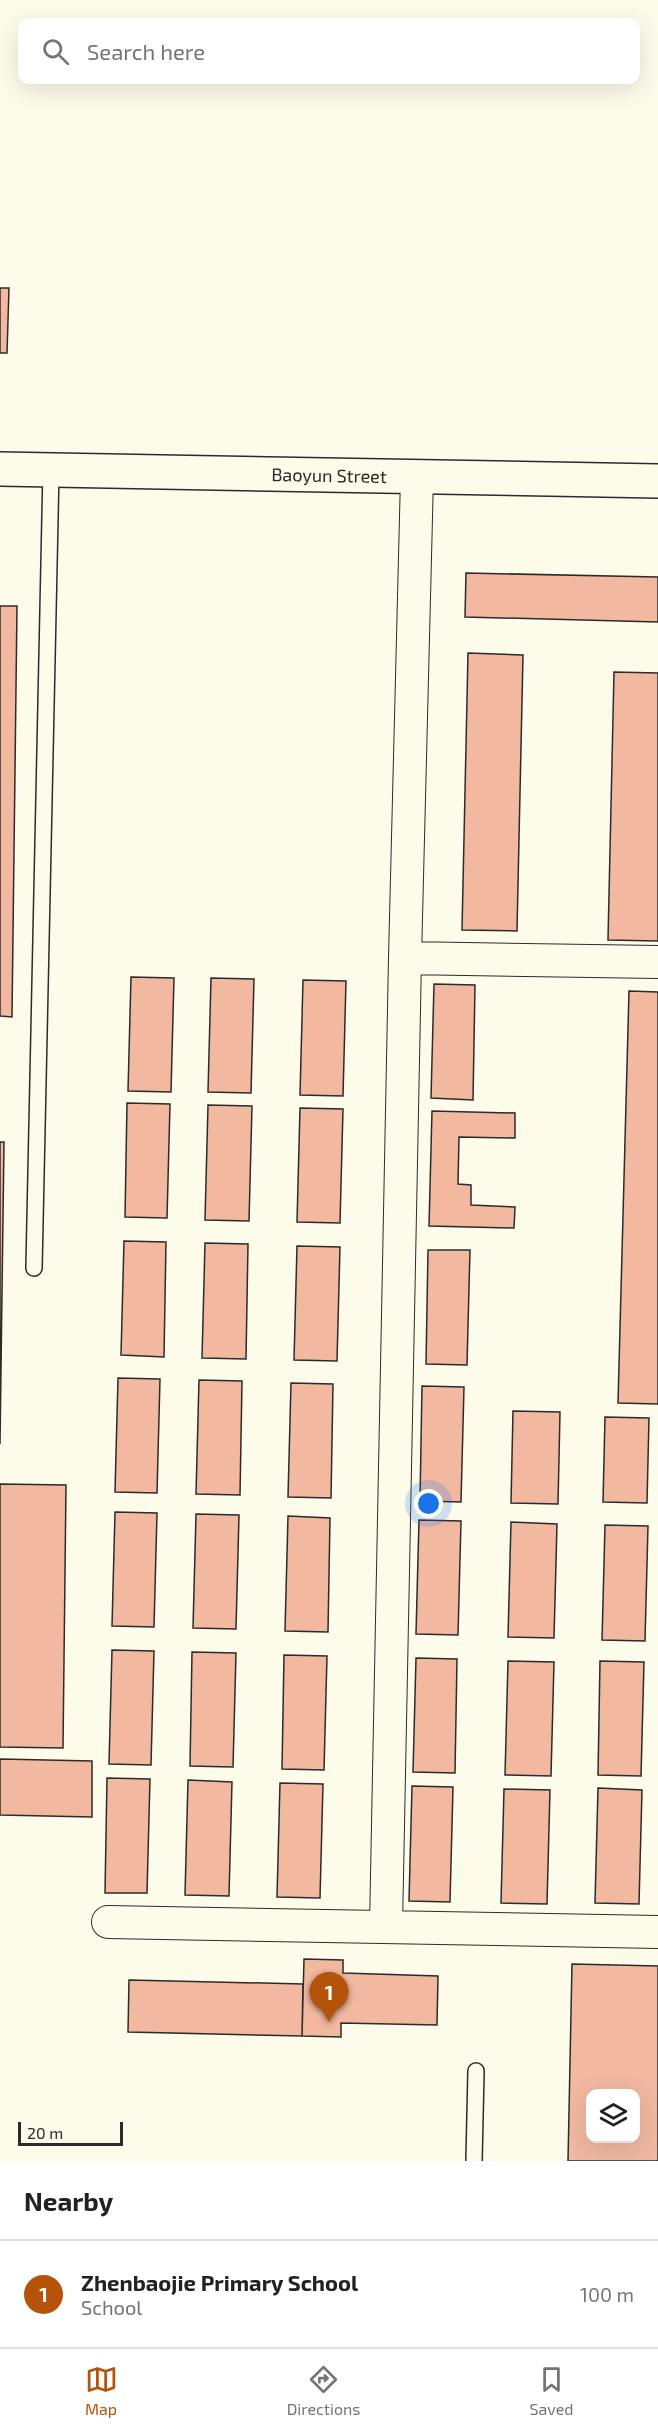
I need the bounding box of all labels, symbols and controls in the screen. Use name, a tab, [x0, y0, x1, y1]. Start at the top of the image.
search box	[18, 18, 640, 84]
icon: search	[39, 35, 72, 68]
text: Search here	[87, 38, 205, 64]
street label: Baoyun Street	[271, 463, 387, 487]
your location	[414, 1489, 443, 1518]
pin: 1	[310, 1972, 348, 2022]
map controls	[586, 2089, 640, 2143]
button: layers	[586, 2089, 640, 2143]
scale bar	[18, 2119, 123, 2146]
text: 20 m	[27, 2123, 63, 2142]
text: Nearby	[24, 2185, 113, 2216]
text: Zhenbaojie Primary School	[81, 2269, 358, 2295]
text: 1	[39, 2282, 48, 2306]
text: 100 m	[580, 2282, 634, 2306]
text: School	[81, 2295, 142, 2319]
tab: Map	[85, 2363, 118, 2418]
tab: Directions	[287, 2363, 360, 2418]
tab: Saved	[530, 2363, 573, 2418]

